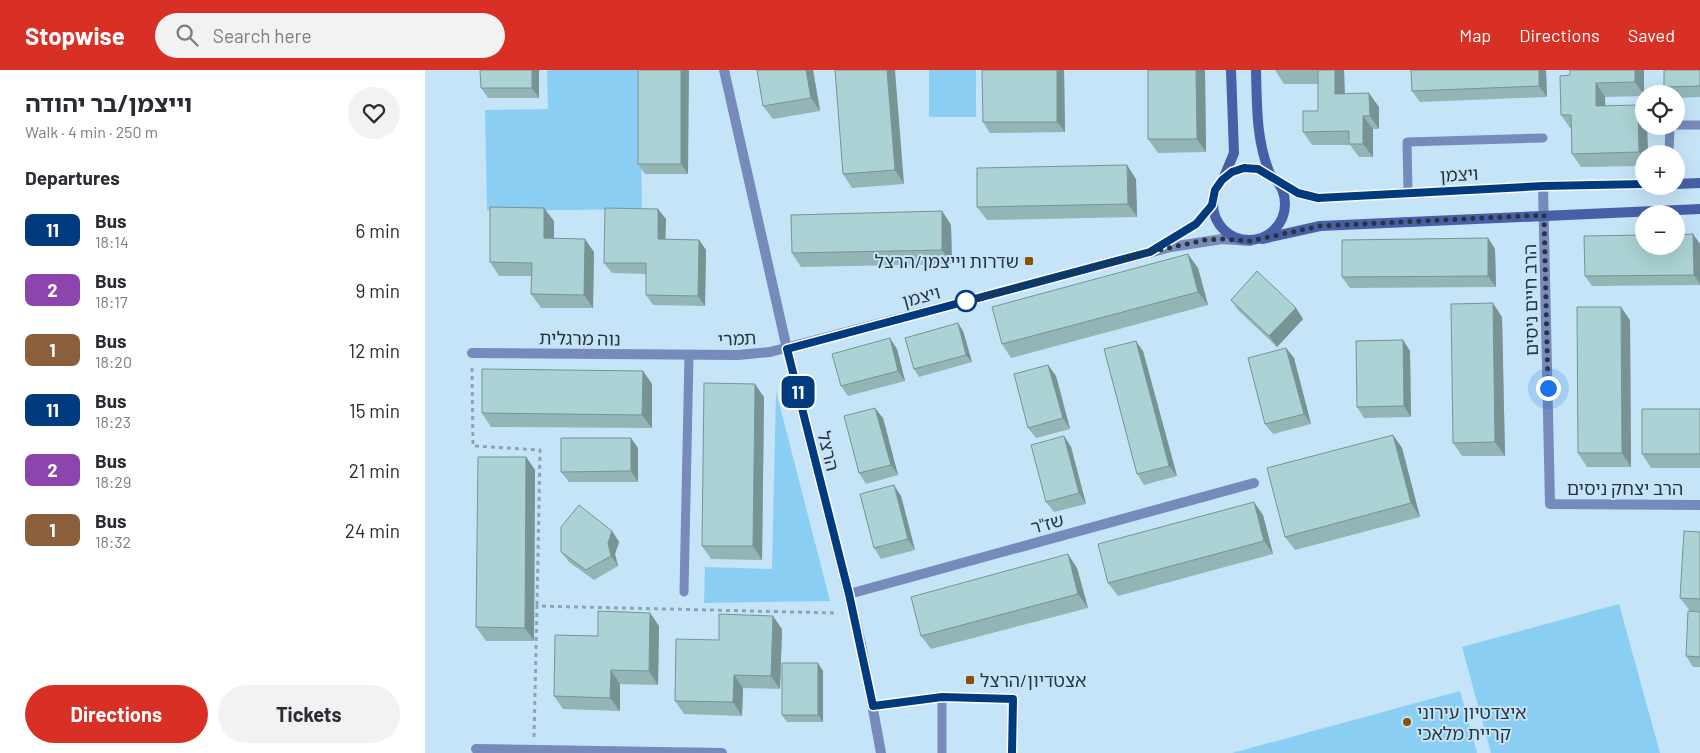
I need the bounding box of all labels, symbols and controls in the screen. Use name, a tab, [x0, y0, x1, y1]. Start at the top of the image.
search box	[155, 13, 505, 58]
text: Stopwise	[25, 21, 125, 50]
icon: search	[173, 21, 201, 49]
text: Search here	[213, 24, 312, 47]
text: Map	[1459, 24, 1491, 46]
text: Directions	[1519, 24, 1600, 46]
text: Saved	[1628, 24, 1675, 46]
map controls	[1635, 85, 1685, 255]
button: locate	[1635, 85, 1685, 135]
button: heart	[348, 87, 400, 139]
text: וייצמן/בר יהודה	[25, 88, 192, 117]
text: Walk · 4 min · 250 m	[25, 122, 158, 141]
button: +	[1635, 145, 1685, 195]
street label: ויצמן	[1439, 162, 1479, 186]
text: Departures	[25, 166, 120, 189]
button: −	[1635, 205, 1685, 255]
text: Bus	[95, 209, 127, 232]
text: 11	[46, 219, 59, 241]
text: 6 min	[356, 219, 400, 242]
text: 18:14	[95, 232, 129, 251]
street label: הרב חיים ניסים	[1518, 244, 1542, 356]
place label: שדרות וייצמן/הרצל	[875, 250, 1019, 272]
marker: שדרות וייצמן/הרצל	[1023, 255, 1035, 267]
text: Bus	[95, 269, 127, 292]
text: 2	[47, 279, 58, 301]
text: 9 min	[356, 279, 400, 302]
street label: ויצמן	[900, 280, 942, 312]
unlabelled marker	[955, 290, 977, 312]
text: 18:17	[95, 292, 128, 311]
street label: נוה מרגלית	[539, 326, 621, 350]
street label: תמרי	[717, 326, 757, 350]
text: Bus	[95, 329, 127, 352]
text: 1	[49, 339, 56, 361]
text: 12 min	[349, 339, 400, 362]
text: 18:20	[95, 352, 132, 371]
line badge: 11	[775, 376, 821, 408]
your location	[1536, 376, 1561, 401]
text: 11	[792, 381, 804, 403]
text: Bus	[95, 389, 127, 412]
text: 11	[46, 399, 59, 421]
text: 15 min	[349, 399, 400, 422]
text: 18:23	[95, 412, 131, 431]
street label: הרצל	[813, 429, 845, 473]
text: Bus	[95, 449, 127, 472]
text: 2	[47, 459, 58, 481]
text: 21 min	[349, 459, 400, 482]
text: 18:29	[95, 472, 131, 491]
street label: הרב יצחק ניסים	[1567, 477, 1683, 499]
street label: שז"ר	[1028, 508, 1066, 538]
text: Bus	[95, 509, 127, 532]
text: 1	[49, 519, 56, 541]
text: 24 min	[345, 519, 400, 542]
text: 18:32	[95, 532, 131, 551]
place label: אצטדיון/הרצל	[980, 669, 1086, 691]
marker: אצטדיון/הרצל	[964, 674, 976, 686]
button: Directions	[25, 685, 208, 743]
button: Tickets	[218, 685, 400, 743]
place label: איצדטיון עירוני קריית מלאכי	[1417, 701, 1526, 744]
marker: איצדטיון עירוני קריית מלאכי	[1401, 716, 1413, 728]

